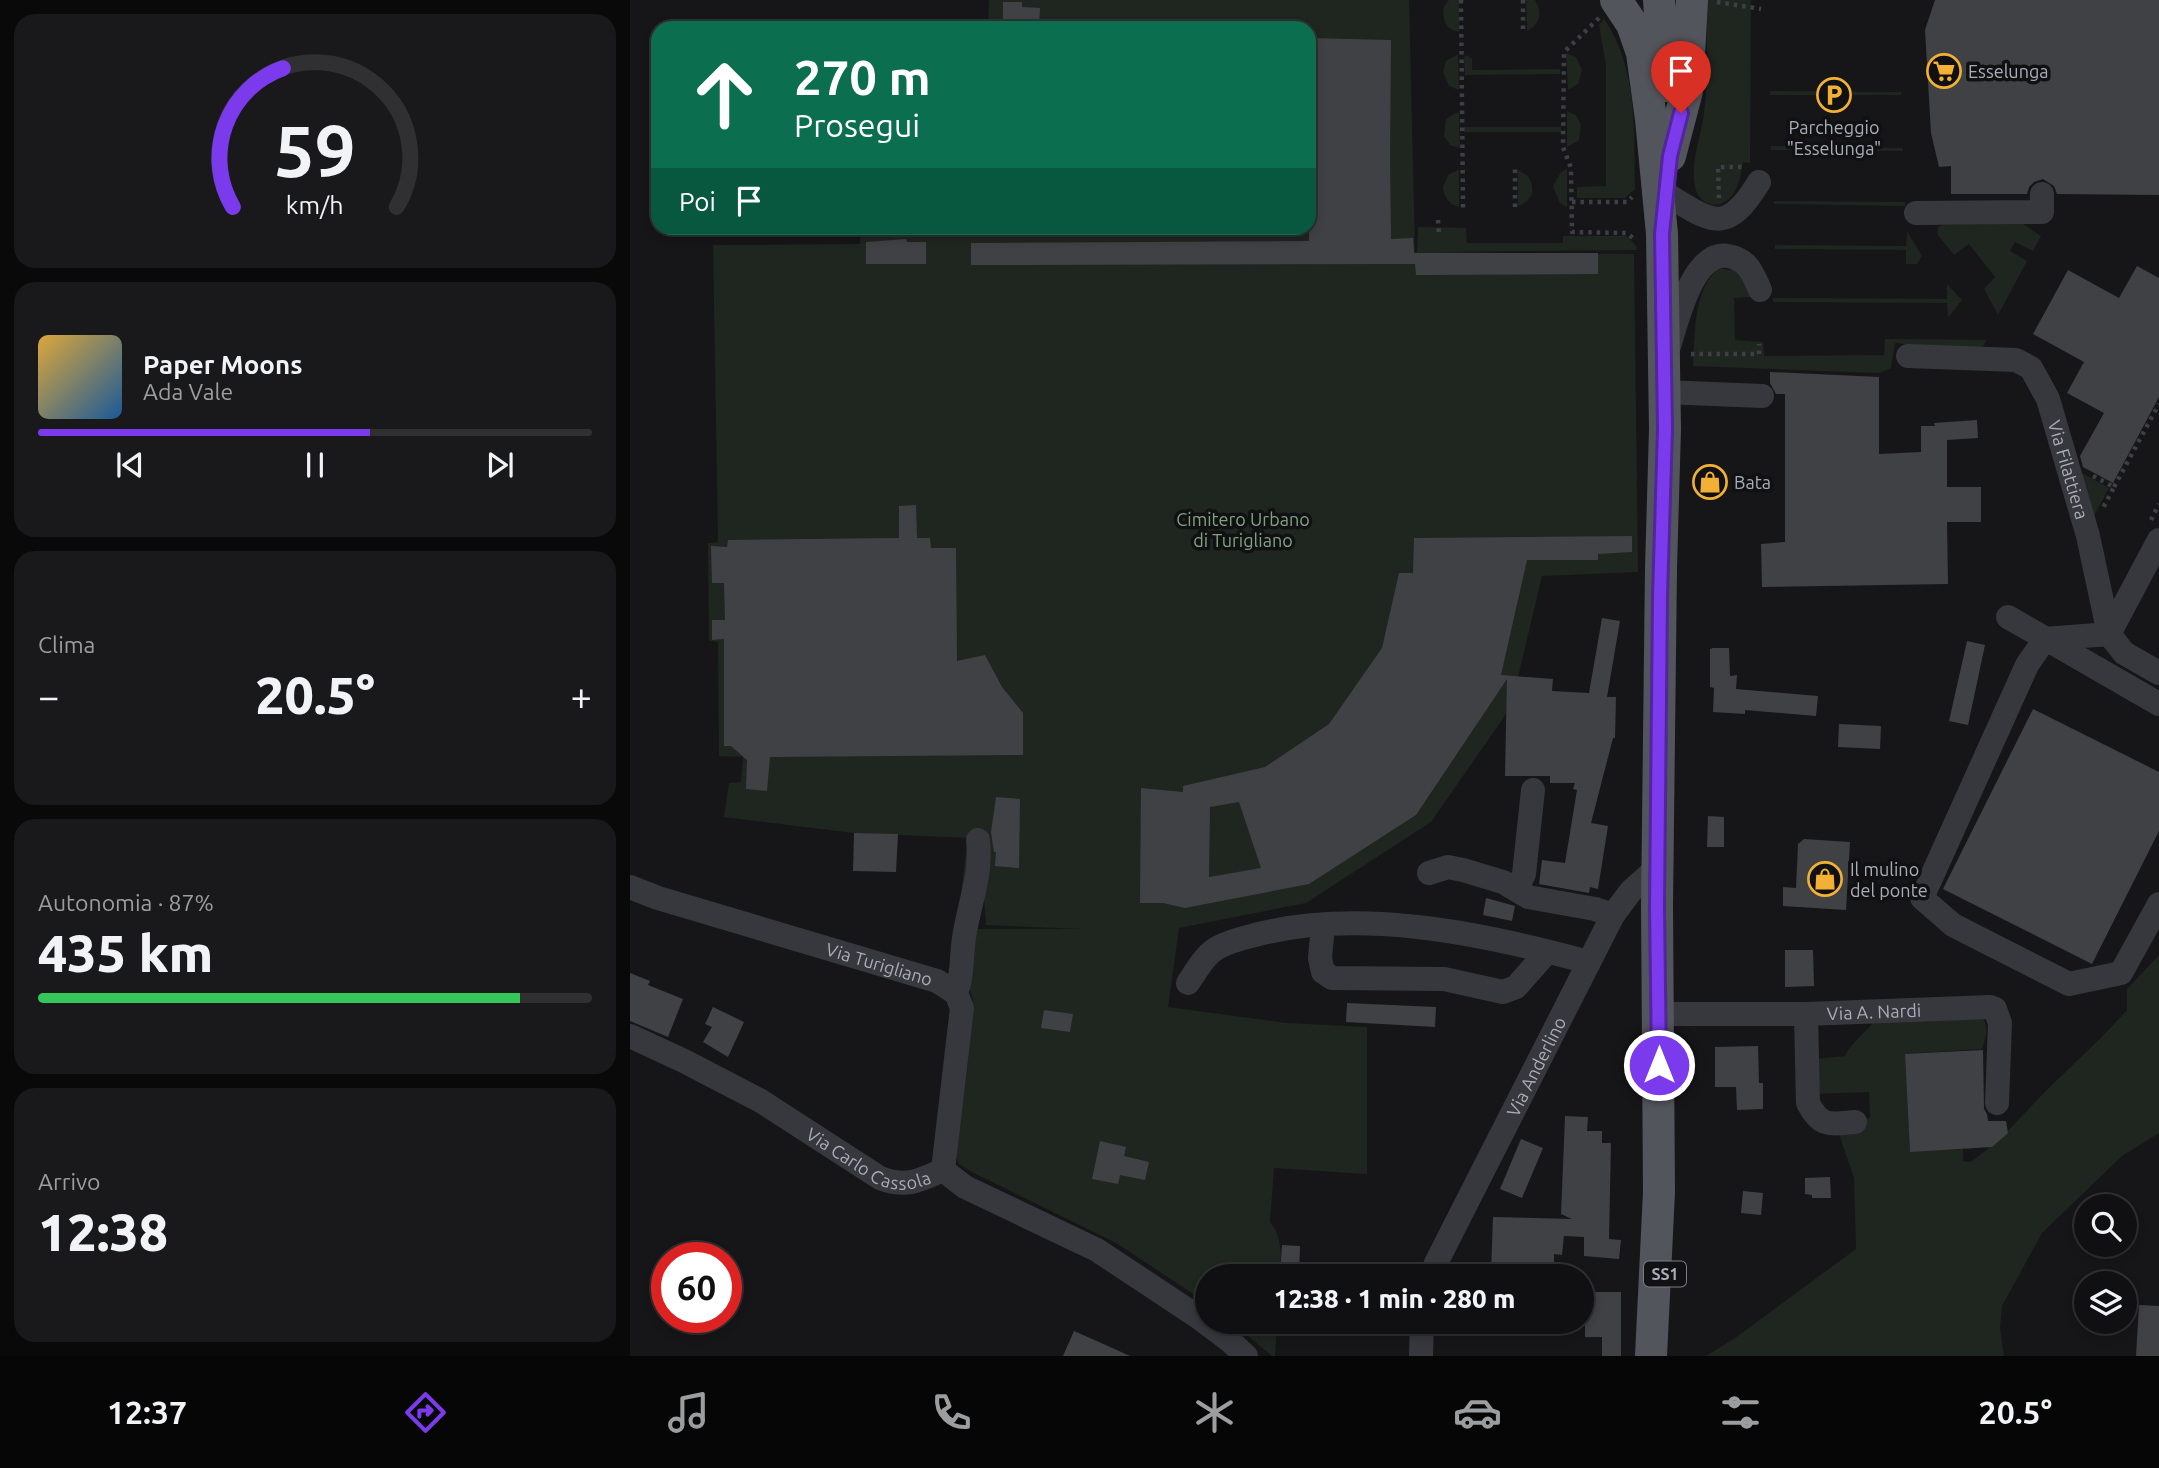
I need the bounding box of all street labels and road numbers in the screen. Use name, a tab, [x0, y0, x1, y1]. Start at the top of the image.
street label: Via Filattiera	[2045, 418, 2093, 521]
street label: Via Turigliano	[824, 939, 935, 989]
street label: Via A. Nardi	[1826, 1000, 1921, 1023]
street label: Via Anderlino	[1502, 1013, 1570, 1120]
street label: Via Carlo Cassola	[803, 1123, 933, 1193]
road number: SS1	[1644, 1262, 1686, 1286]

